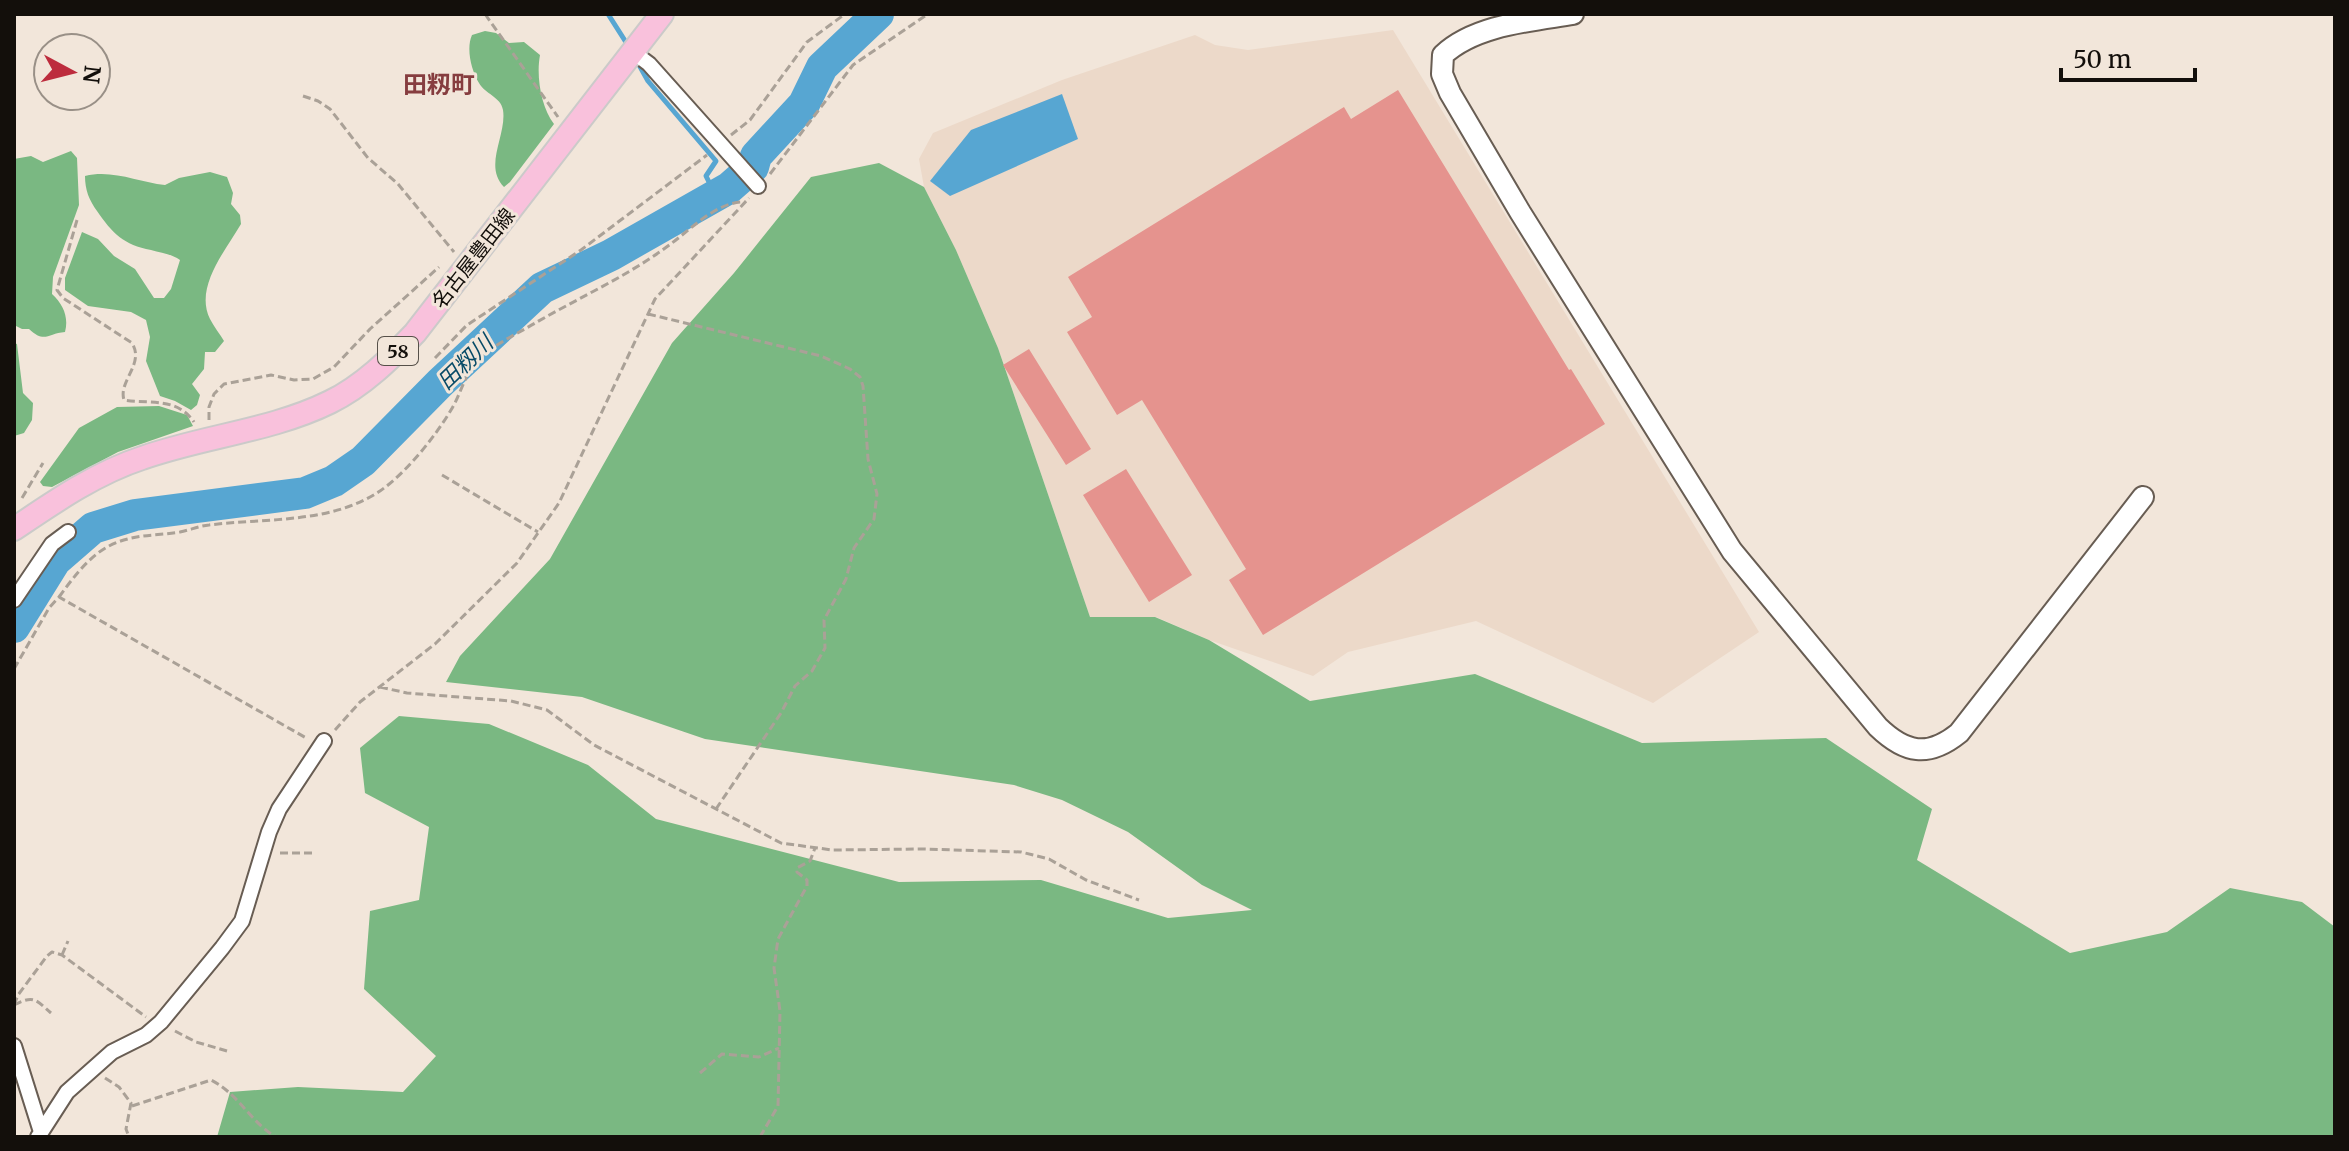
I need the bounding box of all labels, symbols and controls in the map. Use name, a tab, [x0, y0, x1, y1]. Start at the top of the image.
north arrow	[32, 32, 112, 112]
scale bar	[2061, 32, 2195, 82]
text: 50 m	[2073, 44, 2132, 75]
text: N	[77, 64, 107, 85]
district label: 田籾町	[403, 69, 475, 100]
street label: 名古屋豊田線	[426, 203, 520, 313]
water label: 田籾川	[432, 328, 500, 395]
road number: 58	[378, 337, 418, 365]

